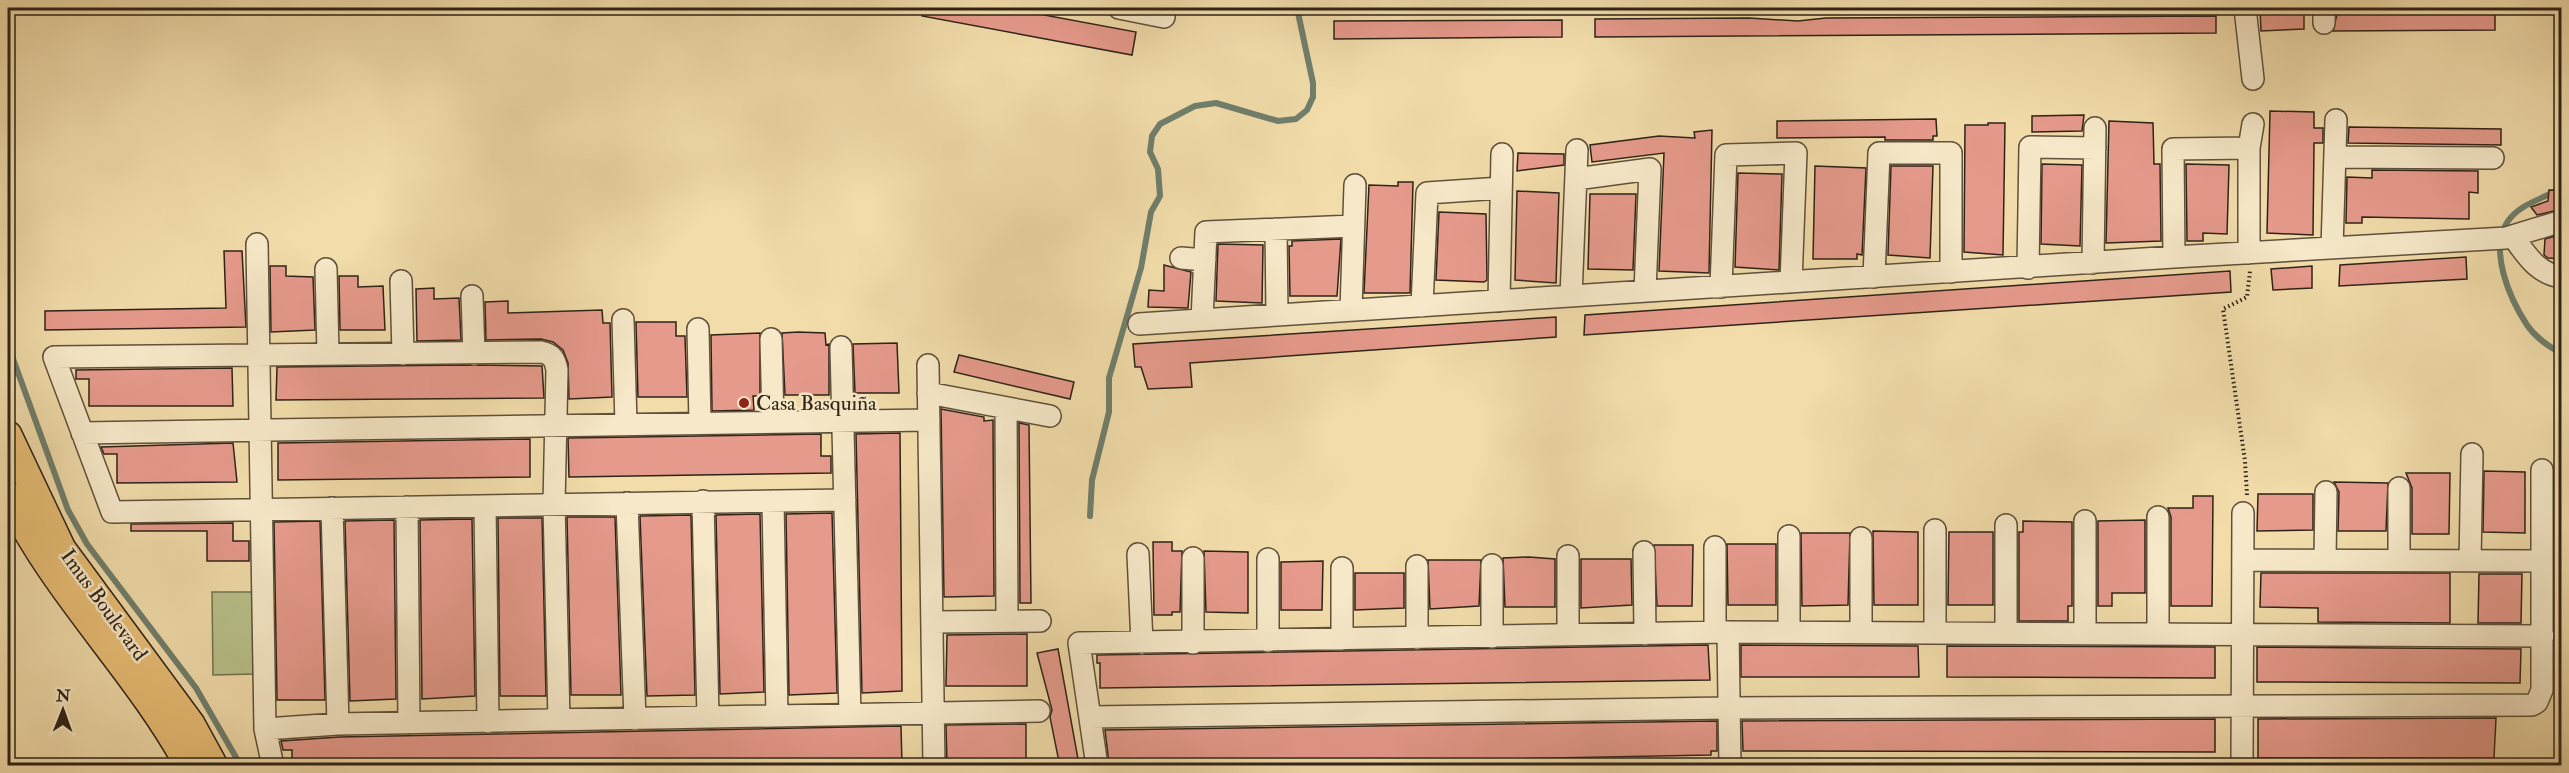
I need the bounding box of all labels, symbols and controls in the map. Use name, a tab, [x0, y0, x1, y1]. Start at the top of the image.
place label: Casa Basquiña	[756, 390, 877, 417]
marker: Casa Basquiña	[737, 396, 751, 410]
street label: Imus Boulevard	[54, 544, 154, 667]
north arrow	[33, 680, 93, 740]
text: N	[55, 686, 71, 706]

